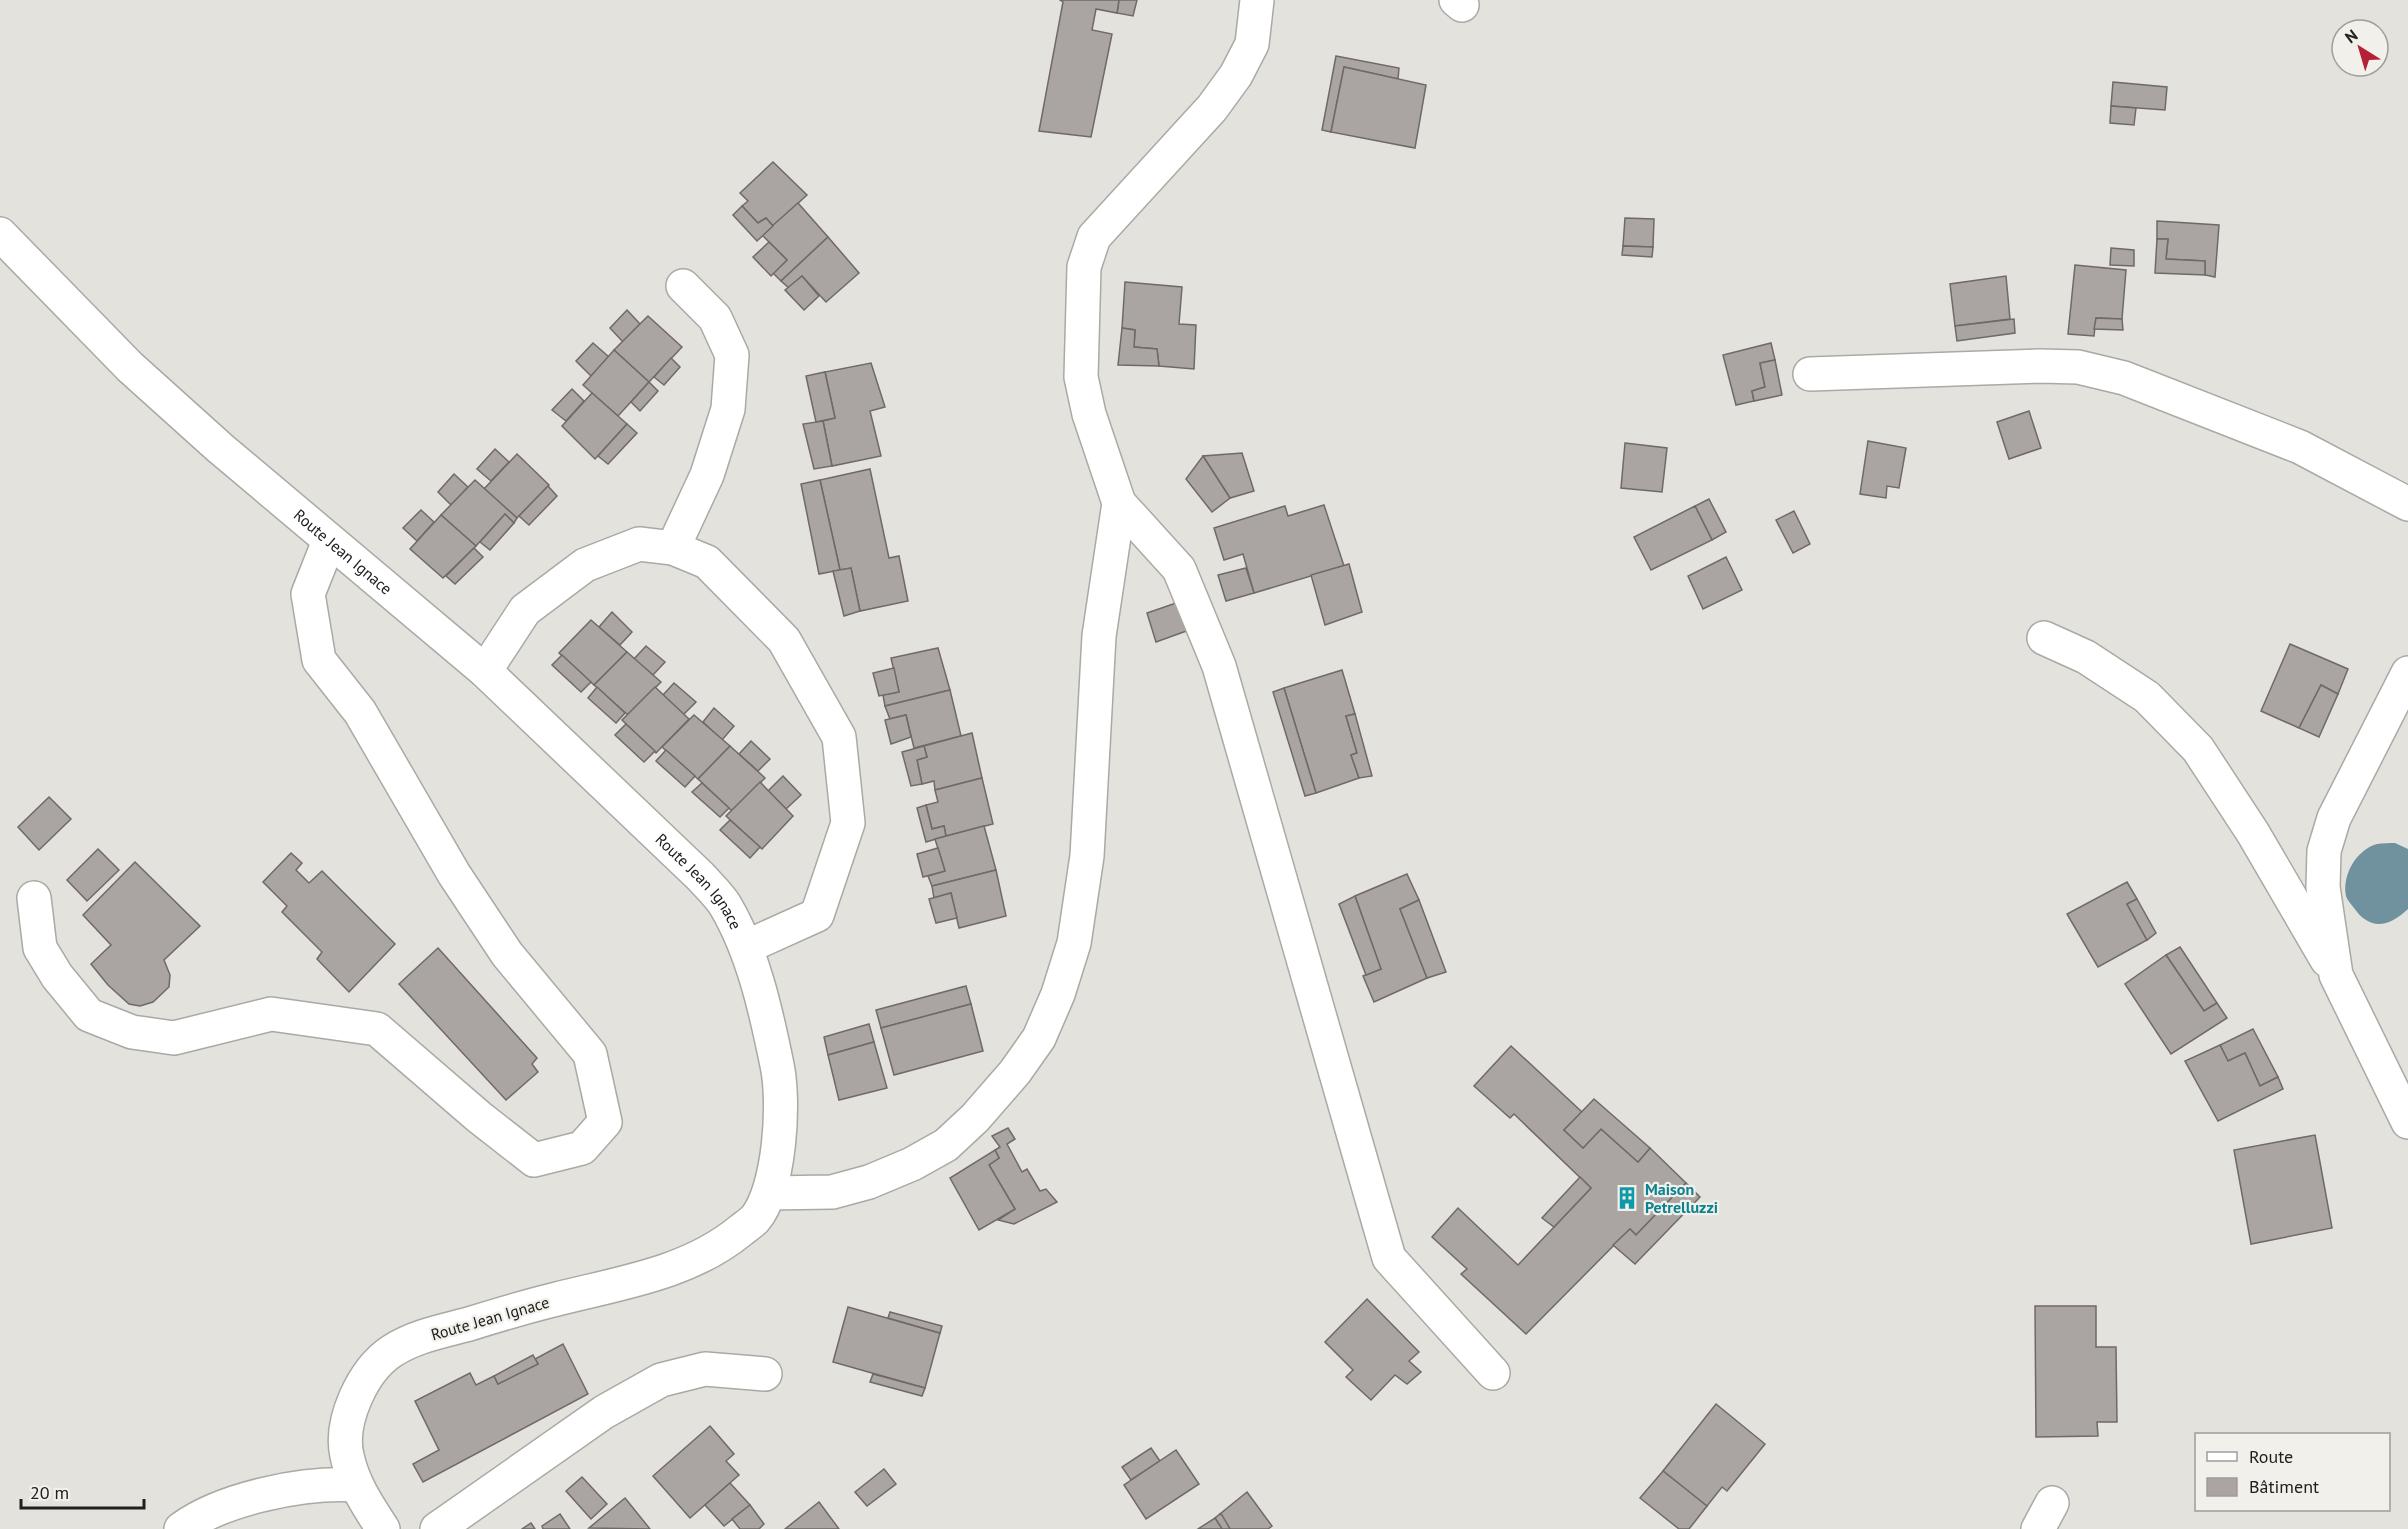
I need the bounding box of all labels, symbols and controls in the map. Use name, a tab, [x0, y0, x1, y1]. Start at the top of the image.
north arrow	[2330, 18, 2390, 78]
text: N	[2341, 25, 2361, 47]
street label: Route Jean Ignace	[290, 505, 396, 599]
street label: Route Jean Ignace	[651, 829, 746, 933]
place label: Maison Petrelluzzi	[1645, 1179, 1718, 1217]
building icon: Maison Petrelluzzi	[1614, 1185, 1640, 1211]
street label: Route Jean Ignace	[428, 1292, 552, 1344]
legend	[2195, 1433, 2390, 1511]
text: Route	[2249, 1445, 2293, 1468]
scale bar	[21, 1472, 144, 1510]
text: Bâtiment	[2249, 1475, 2319, 1498]
text: 20 m	[30, 1481, 69, 1504]

